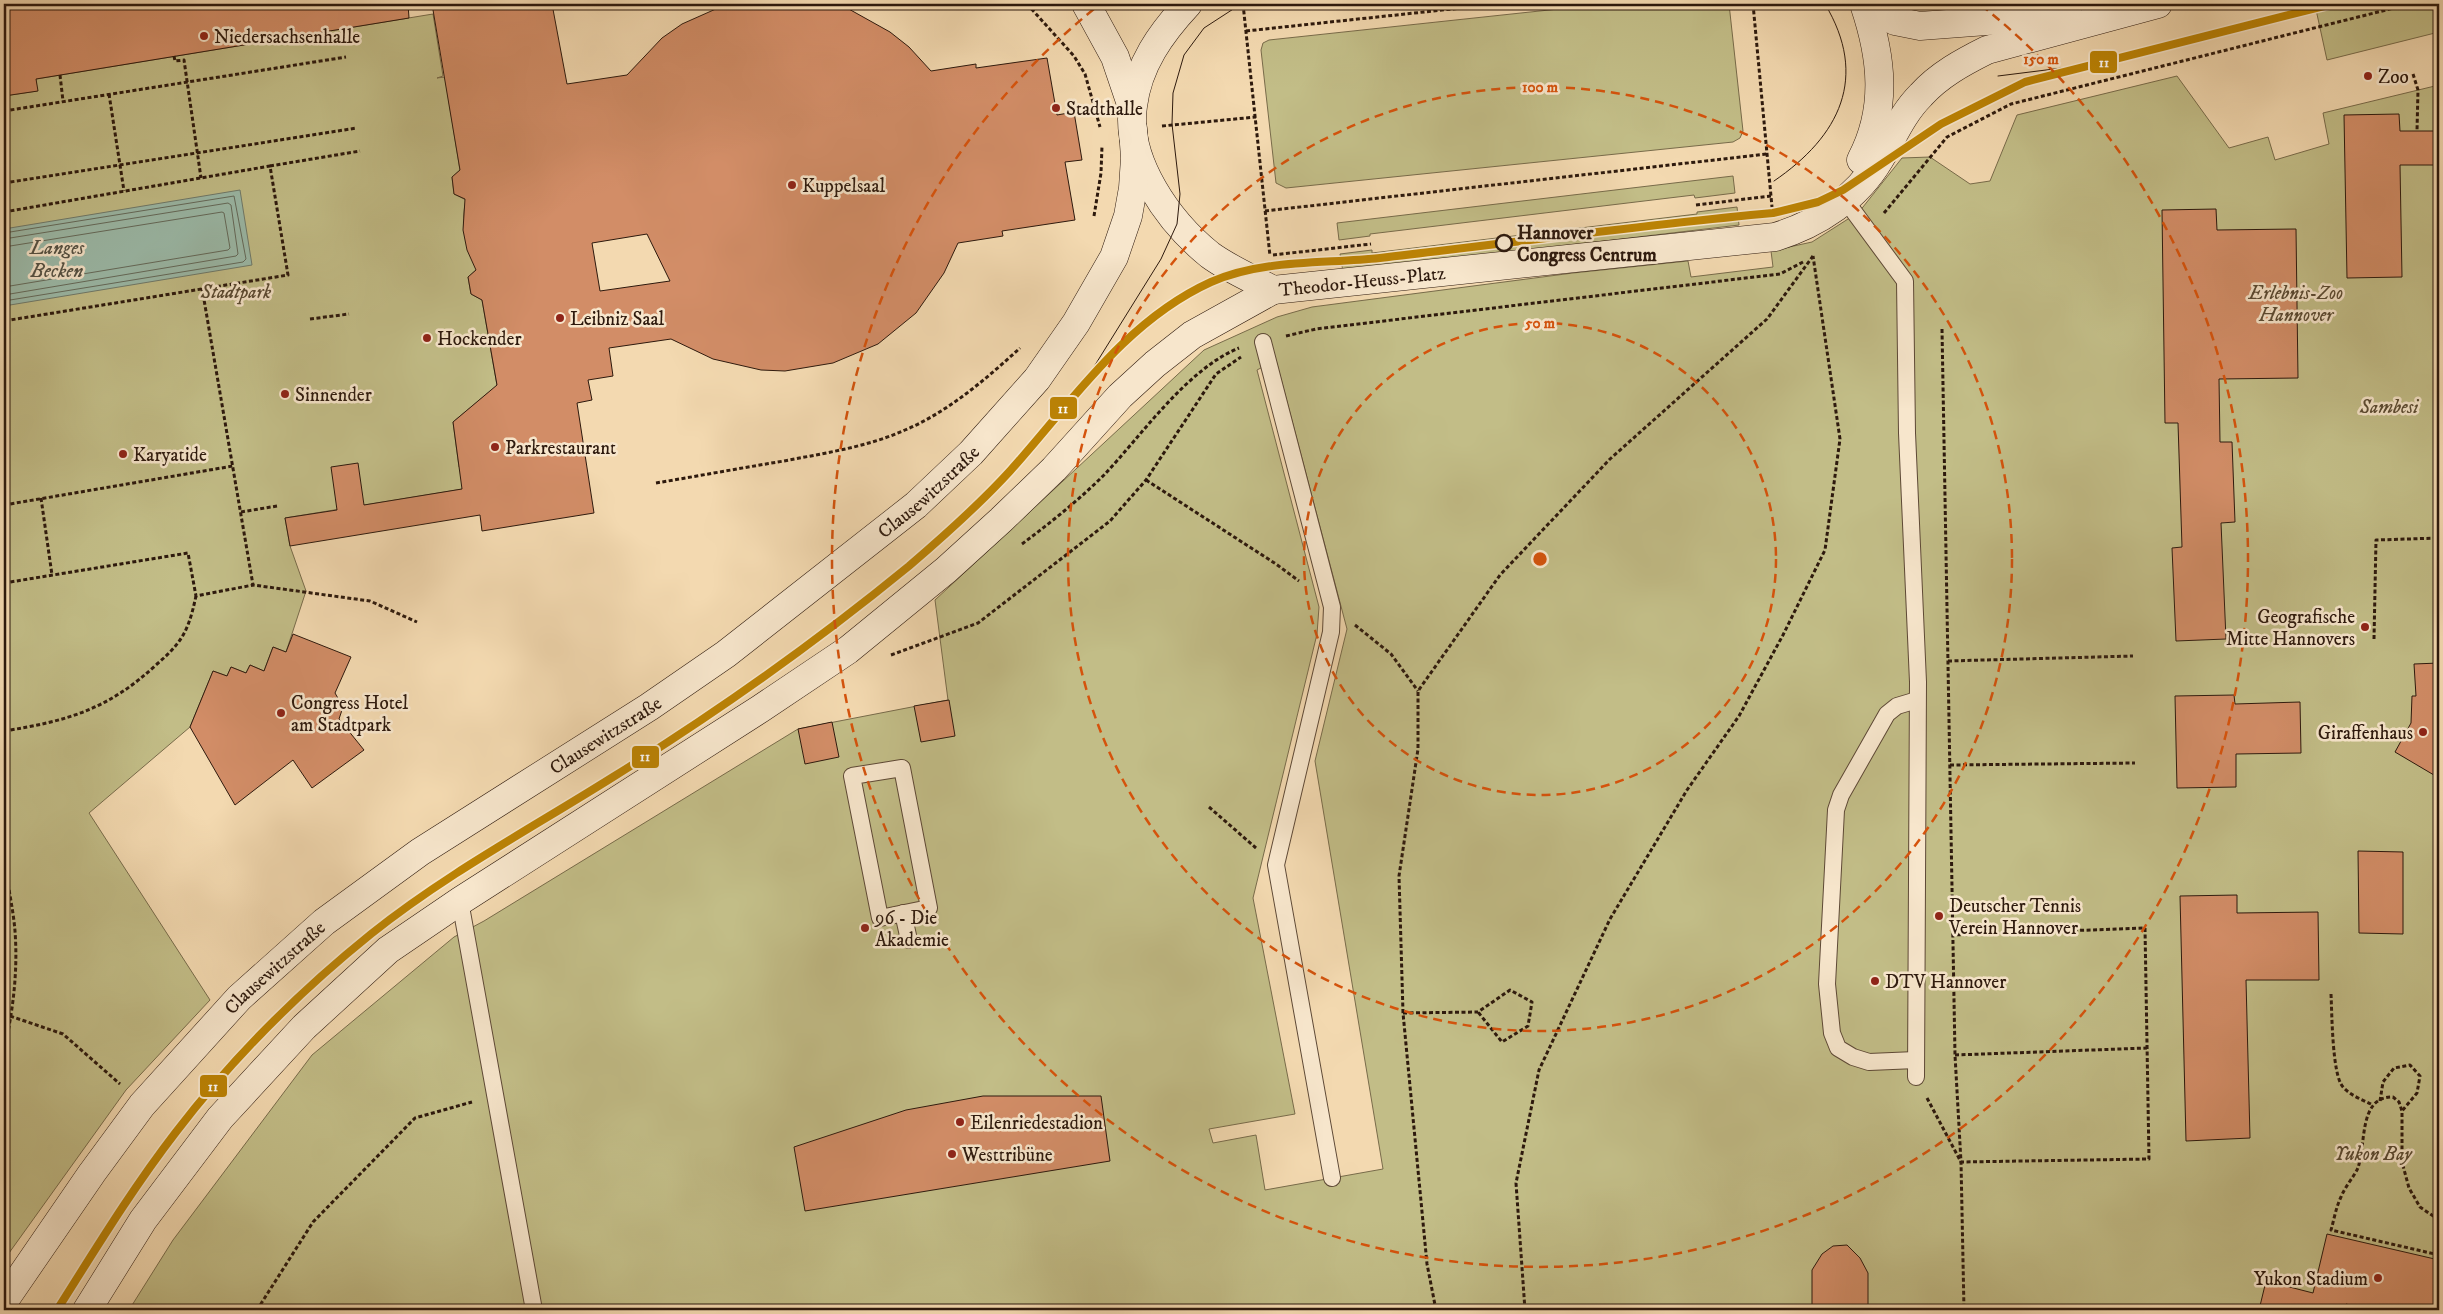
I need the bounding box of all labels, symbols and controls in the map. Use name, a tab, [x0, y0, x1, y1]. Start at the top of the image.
place label: Niedersachsenhalle	[214, 26, 360, 49]
marker: Niedersachsenhalle	[198, 30, 210, 42]
text: 150 m	[2023, 50, 2059, 69]
line badge: 11	[2089, 50, 2118, 74]
text: 11	[2099, 54, 2109, 72]
place label: Zoo	[2378, 66, 2409, 89]
marker: Zoo	[2362, 70, 2374, 82]
text: 100 m	[1522, 78, 1559, 97]
place label: Stadthalle	[1066, 98, 1143, 121]
marker: Stadthalle	[1050, 102, 1062, 114]
place label: Kuppelsaal	[802, 175, 885, 198]
marker: Kuppelsaal	[786, 179, 798, 191]
place label: Hannover Congress Centrum	[1517, 222, 1657, 267]
marker: Hannover Congress Centrum	[1495, 234, 1513, 252]
water label: Langes Becken	[29, 236, 85, 284]
street label: Theodor-Heuss-Platz	[1278, 262, 1447, 302]
park label: Stadtpark	[200, 281, 271, 305]
park label: Erlebnis-Zoo Hannover	[2248, 282, 2343, 327]
place label: Leibniz Saal	[570, 308, 665, 331]
marker: Leibniz Saal	[554, 312, 566, 324]
text: 50 m	[1524, 314, 1556, 333]
place label: Hockender	[437, 328, 522, 351]
marker: Hockender	[421, 332, 433, 344]
place label: Sinnender	[295, 384, 372, 407]
marker: Sinnender	[279, 388, 291, 400]
line badge: 11	[1049, 396, 1078, 420]
park label: Sambesi	[2359, 396, 2419, 419]
text: 11	[1058, 400, 1068, 418]
place label: Parkrestaurant	[505, 437, 616, 460]
marker: Parkrestaurant	[489, 441, 501, 453]
street label: Clausewitzstraße	[874, 441, 985, 544]
place label: Karyatide	[133, 444, 207, 467]
marker: Karyatide	[117, 448, 129, 460]
centre of rings	[1531, 550, 1549, 568]
place label: Geografische Mitte Hannovers	[2226, 606, 2355, 651]
marker: Geografische Mitte Hannovers	[2359, 621, 2371, 633]
place label: Congress Hotel am Stadtpark	[291, 692, 409, 737]
street label: Clausewitzstraße	[546, 692, 666, 780]
marker: Congress Hotel am Stadtpark	[275, 707, 287, 719]
place label: Giraffenhaus	[2318, 722, 2413, 745]
marker: Giraffenhaus	[2417, 726, 2429, 738]
line badge: 11	[631, 745, 660, 769]
text: 11	[640, 748, 650, 766]
place label: Deutscher Tennis Verein Hannover	[1948, 895, 2081, 940]
place label: 96 - Die Akademie	[874, 907, 949, 952]
marker: Deutscher Tennis Verein Hannover	[1933, 910, 1945, 922]
street label: Clausewitzstraße	[220, 917, 330, 1020]
marker: 96 - Die Akademie	[859, 922, 871, 934]
place label: DTV Hannover	[1885, 971, 2006, 994]
marker: DTV Hannover	[1869, 975, 1881, 987]
line badge: 11	[199, 1074, 228, 1098]
text: 11	[208, 1078, 218, 1096]
place label: Eilenriedestadion	[970, 1112, 1103, 1135]
marker: Eilenriedestadion	[954, 1116, 966, 1128]
park label: Yukon Bay	[2334, 1143, 2413, 1166]
place label: Westtribüne	[961, 1144, 1053, 1167]
marker: Westtribüne	[946, 1148, 958, 1160]
place label: Yukon Stadium	[2254, 1268, 2368, 1291]
marker: Yukon Stadium	[2372, 1272, 2384, 1284]

